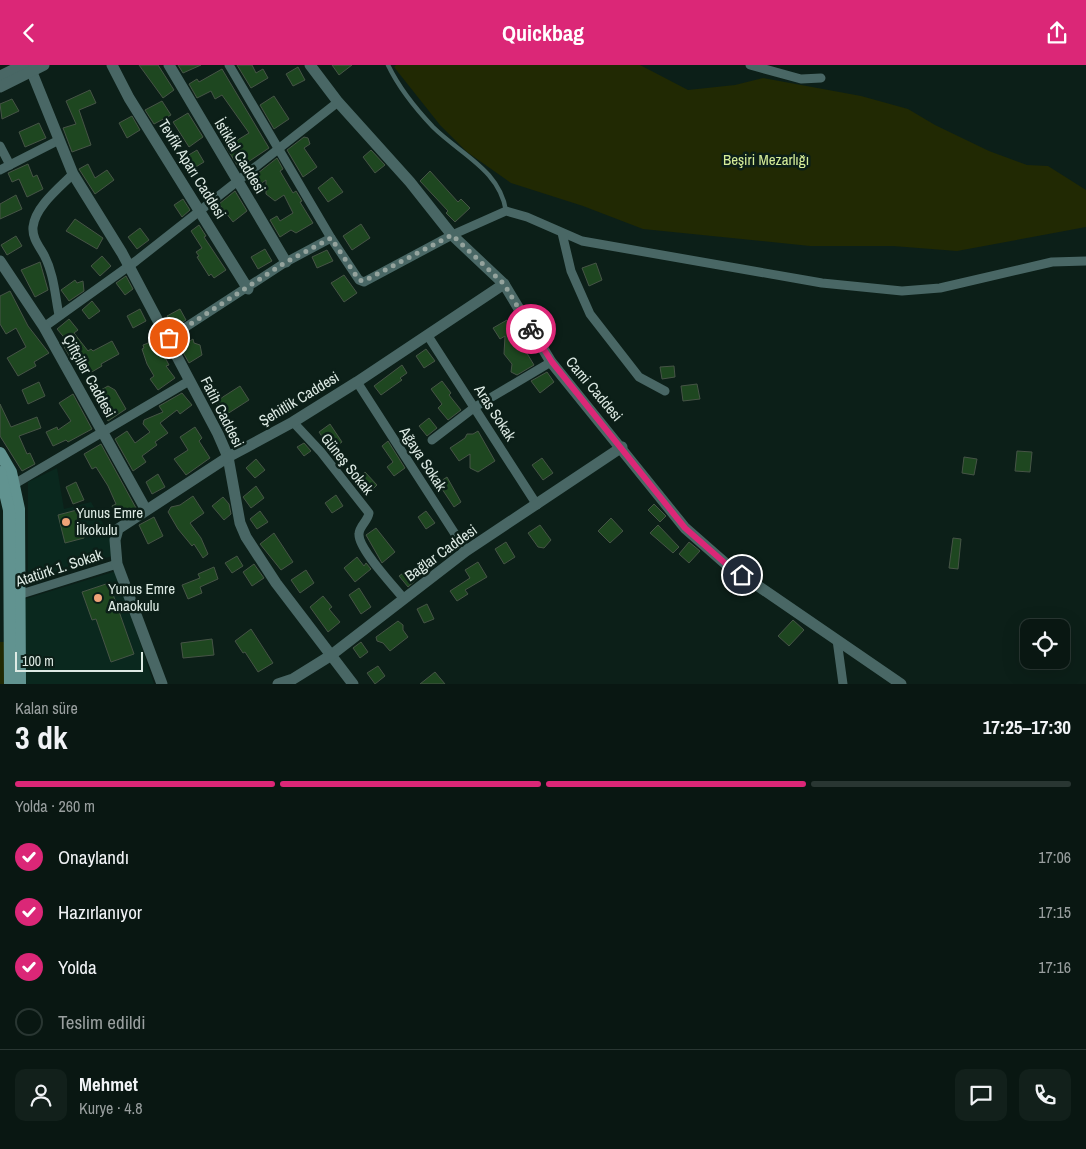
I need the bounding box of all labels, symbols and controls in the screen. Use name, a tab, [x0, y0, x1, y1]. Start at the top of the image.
text: Quickbag	[502, 18, 584, 48]
icon: back	[15, 19, 43, 47]
icon: share	[1043, 19, 1071, 47]
street label: İstiklal Caddesi	[210, 114, 271, 197]
street label: Tevfik Aparı Caddesi	[153, 115, 231, 222]
park label: Beşiri Mezarlığı	[723, 149, 809, 170]
courier	[506, 304, 556, 354]
icon: bike	[517, 315, 545, 343]
pin	[148, 317, 190, 359]
icon: bag	[155, 324, 183, 352]
street label: Çiftçiler Caddesi	[58, 331, 121, 421]
street label: Cami Caddesi	[561, 352, 628, 426]
street label: Şehitlik Caddesi	[255, 366, 343, 431]
street label: Fatih Caddesi	[196, 373, 249, 451]
street label: Aras Sokak	[469, 380, 522, 446]
street label: Ağaya Sokak	[394, 422, 452, 496]
street label: Güneş Sokak	[316, 428, 379, 500]
place label: Yunus Emre İlkokulu	[76, 502, 143, 540]
marker: Yunus Emre İlkokulu	[60, 516, 72, 528]
street label: Bağlar Caddesi	[400, 519, 481, 586]
street label: Atatürk 1. Sokak	[12, 543, 106, 592]
pin	[721, 554, 763, 596]
icon: home	[728, 561, 756, 589]
place label: Yunus Emre Anaokulu	[107, 578, 175, 616]
marker: Yunus Emre Anaokulu	[92, 592, 104, 604]
map controls	[1020, 619, 1070, 669]
button: locate	[1020, 619, 1070, 669]
scale bar	[15, 649, 142, 672]
text: 100 m	[22, 652, 54, 670]
text: Kalan süre	[15, 697, 78, 719]
text: 17:25–17:30	[983, 714, 1071, 740]
text: 3 dk	[15, 716, 68, 759]
text: Yolda · 260 m	[15, 795, 95, 817]
icon: check	[15, 843, 43, 871]
text: Onaylandı	[58, 844, 129, 870]
text: 17:06	[1038, 846, 1071, 868]
icon: check	[15, 898, 43, 926]
text: Hazırlanıyor	[58, 899, 142, 925]
text: 17:15	[1038, 901, 1071, 923]
icon: check	[15, 953, 43, 981]
text: Yolda	[58, 954, 97, 980]
text: 17:16	[1038, 956, 1071, 978]
text: Teslim edildi	[58, 1009, 145, 1035]
button: person	[15, 1069, 67, 1121]
button: chat	[955, 1069, 1007, 1121]
button: phone	[1019, 1069, 1071, 1121]
text: Mehmet	[79, 1071, 138, 1097]
text: Kurye · 4.8	[79, 1097, 142, 1119]

